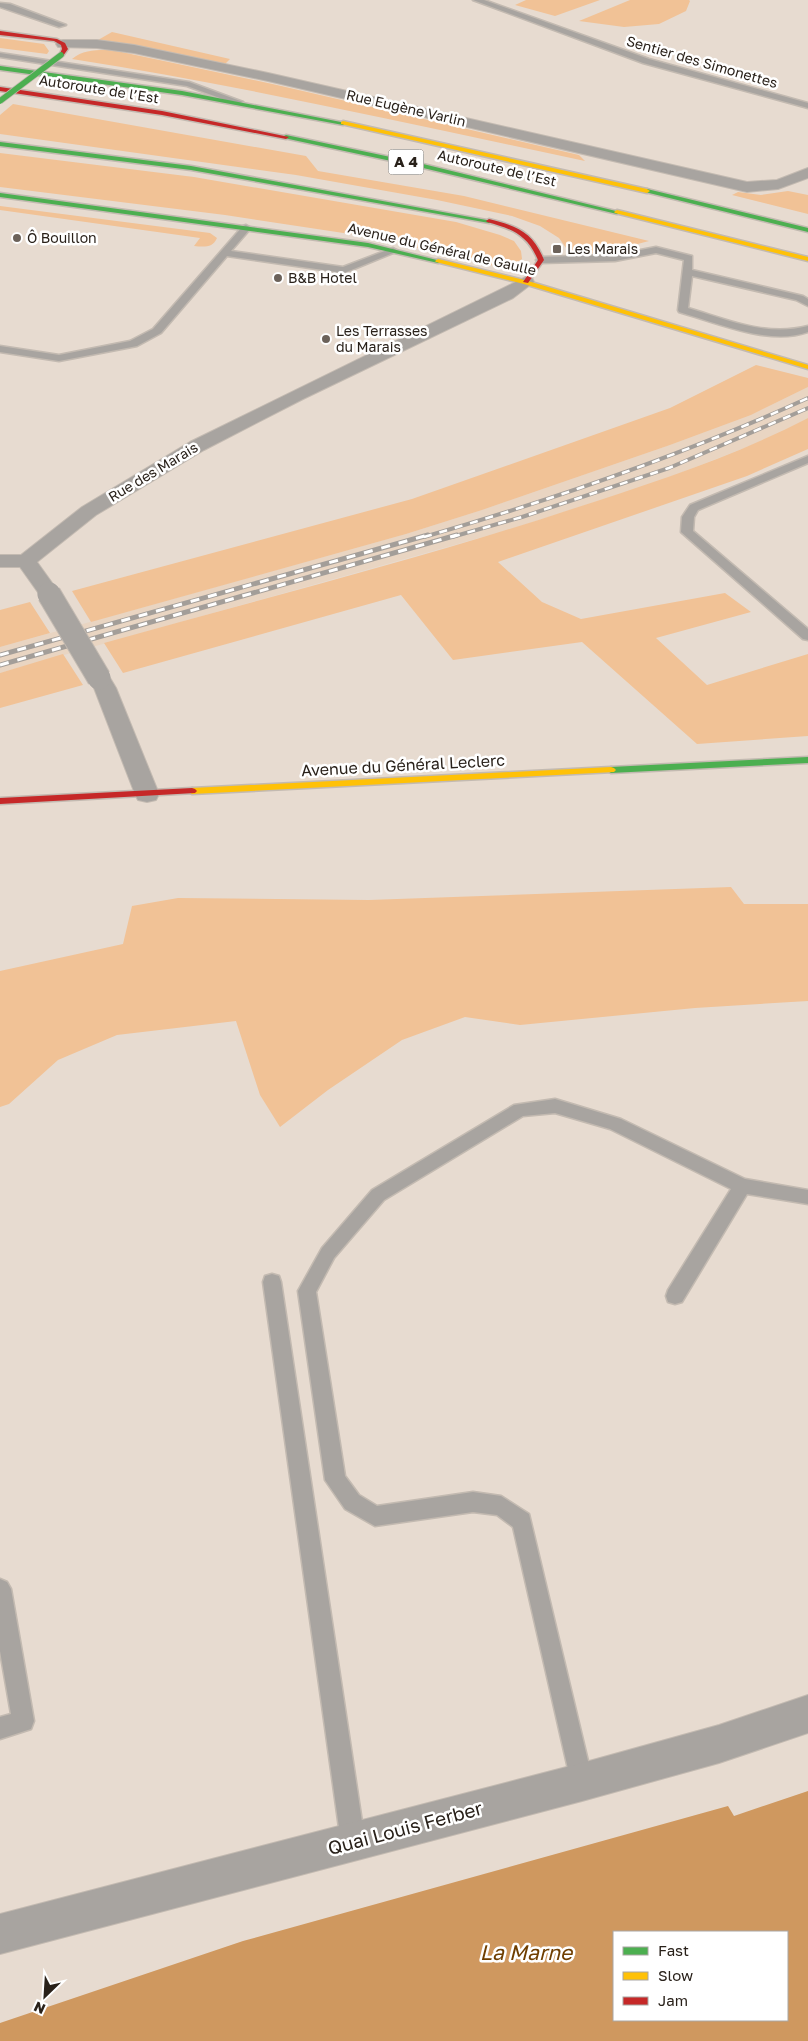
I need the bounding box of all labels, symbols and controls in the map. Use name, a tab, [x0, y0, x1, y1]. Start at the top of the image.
street label: Sentier des Simonettes	[625, 32, 780, 91]
street label: Autoroute de l’Est	[38, 71, 160, 106]
street label: Rue Eugène Varlin	[345, 86, 467, 130]
street label: Autoroute de l’Est	[436, 146, 558, 189]
road number: A 4	[388, 150, 424, 174]
street label: Avenue du Général de Gaulle	[346, 219, 538, 278]
place label: Ô Bouillon	[27, 229, 97, 246]
marker: Ô Bouillon	[11, 232, 23, 244]
place label: Les Marais	[567, 240, 638, 257]
marker: Les Marais	[551, 243, 563, 255]
place label: B&B Hotel	[288, 269, 357, 286]
marker: B&B Hotel	[272, 272, 284, 284]
place label: Les Terrasses du Marais	[336, 322, 428, 355]
marker: Les Terrasses du Marais	[320, 333, 332, 345]
street label: Rue des Marais	[105, 438, 201, 505]
street label: Avenue du Général Leclerc	[301, 750, 506, 780]
street label: Quai Louis Ferber	[325, 1796, 485, 1859]
legend	[613, 1931, 788, 2021]
water label: La Marne	[480, 1939, 574, 1965]
text: Fast	[658, 1941, 689, 1959]
text: Slow	[658, 1966, 693, 1984]
north arrow	[20, 1971, 70, 2021]
text: Jam	[658, 1991, 688, 2009]
text: N	[31, 1998, 48, 2018]

